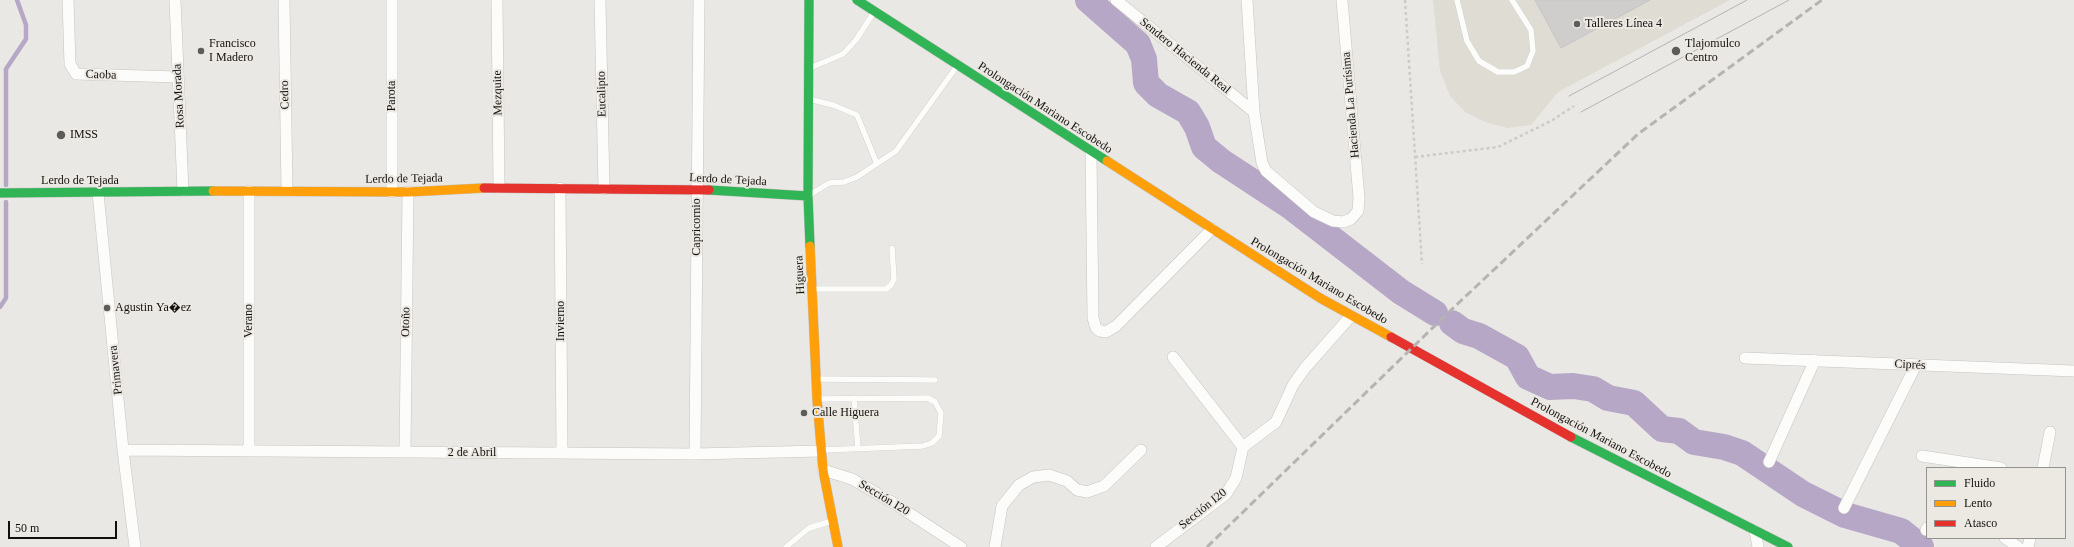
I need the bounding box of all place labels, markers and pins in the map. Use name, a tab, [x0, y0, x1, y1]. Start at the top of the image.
place label: Talleres Línea 4	[1585, 17, 1662, 31]
marker: Talleres Línea 4	[1572, 19, 1582, 29]
place label: Francisco I Madero	[209, 37, 256, 65]
place label: Tlajomulco Centro	[1685, 37, 1740, 65]
marker: Tlajomulco Centro	[1670, 45, 1682, 57]
marker: Francisco I Madero	[196, 46, 206, 56]
place label: IMSS	[70, 128, 98, 142]
marker: IMSS	[55, 129, 67, 141]
place label: Agustin Ya�ez	[115, 301, 191, 315]
marker: Agustin Ya�ez	[102, 303, 112, 313]
place label: Calle Higuera	[812, 406, 879, 420]
marker: Calle Higuera	[799, 408, 809, 418]

